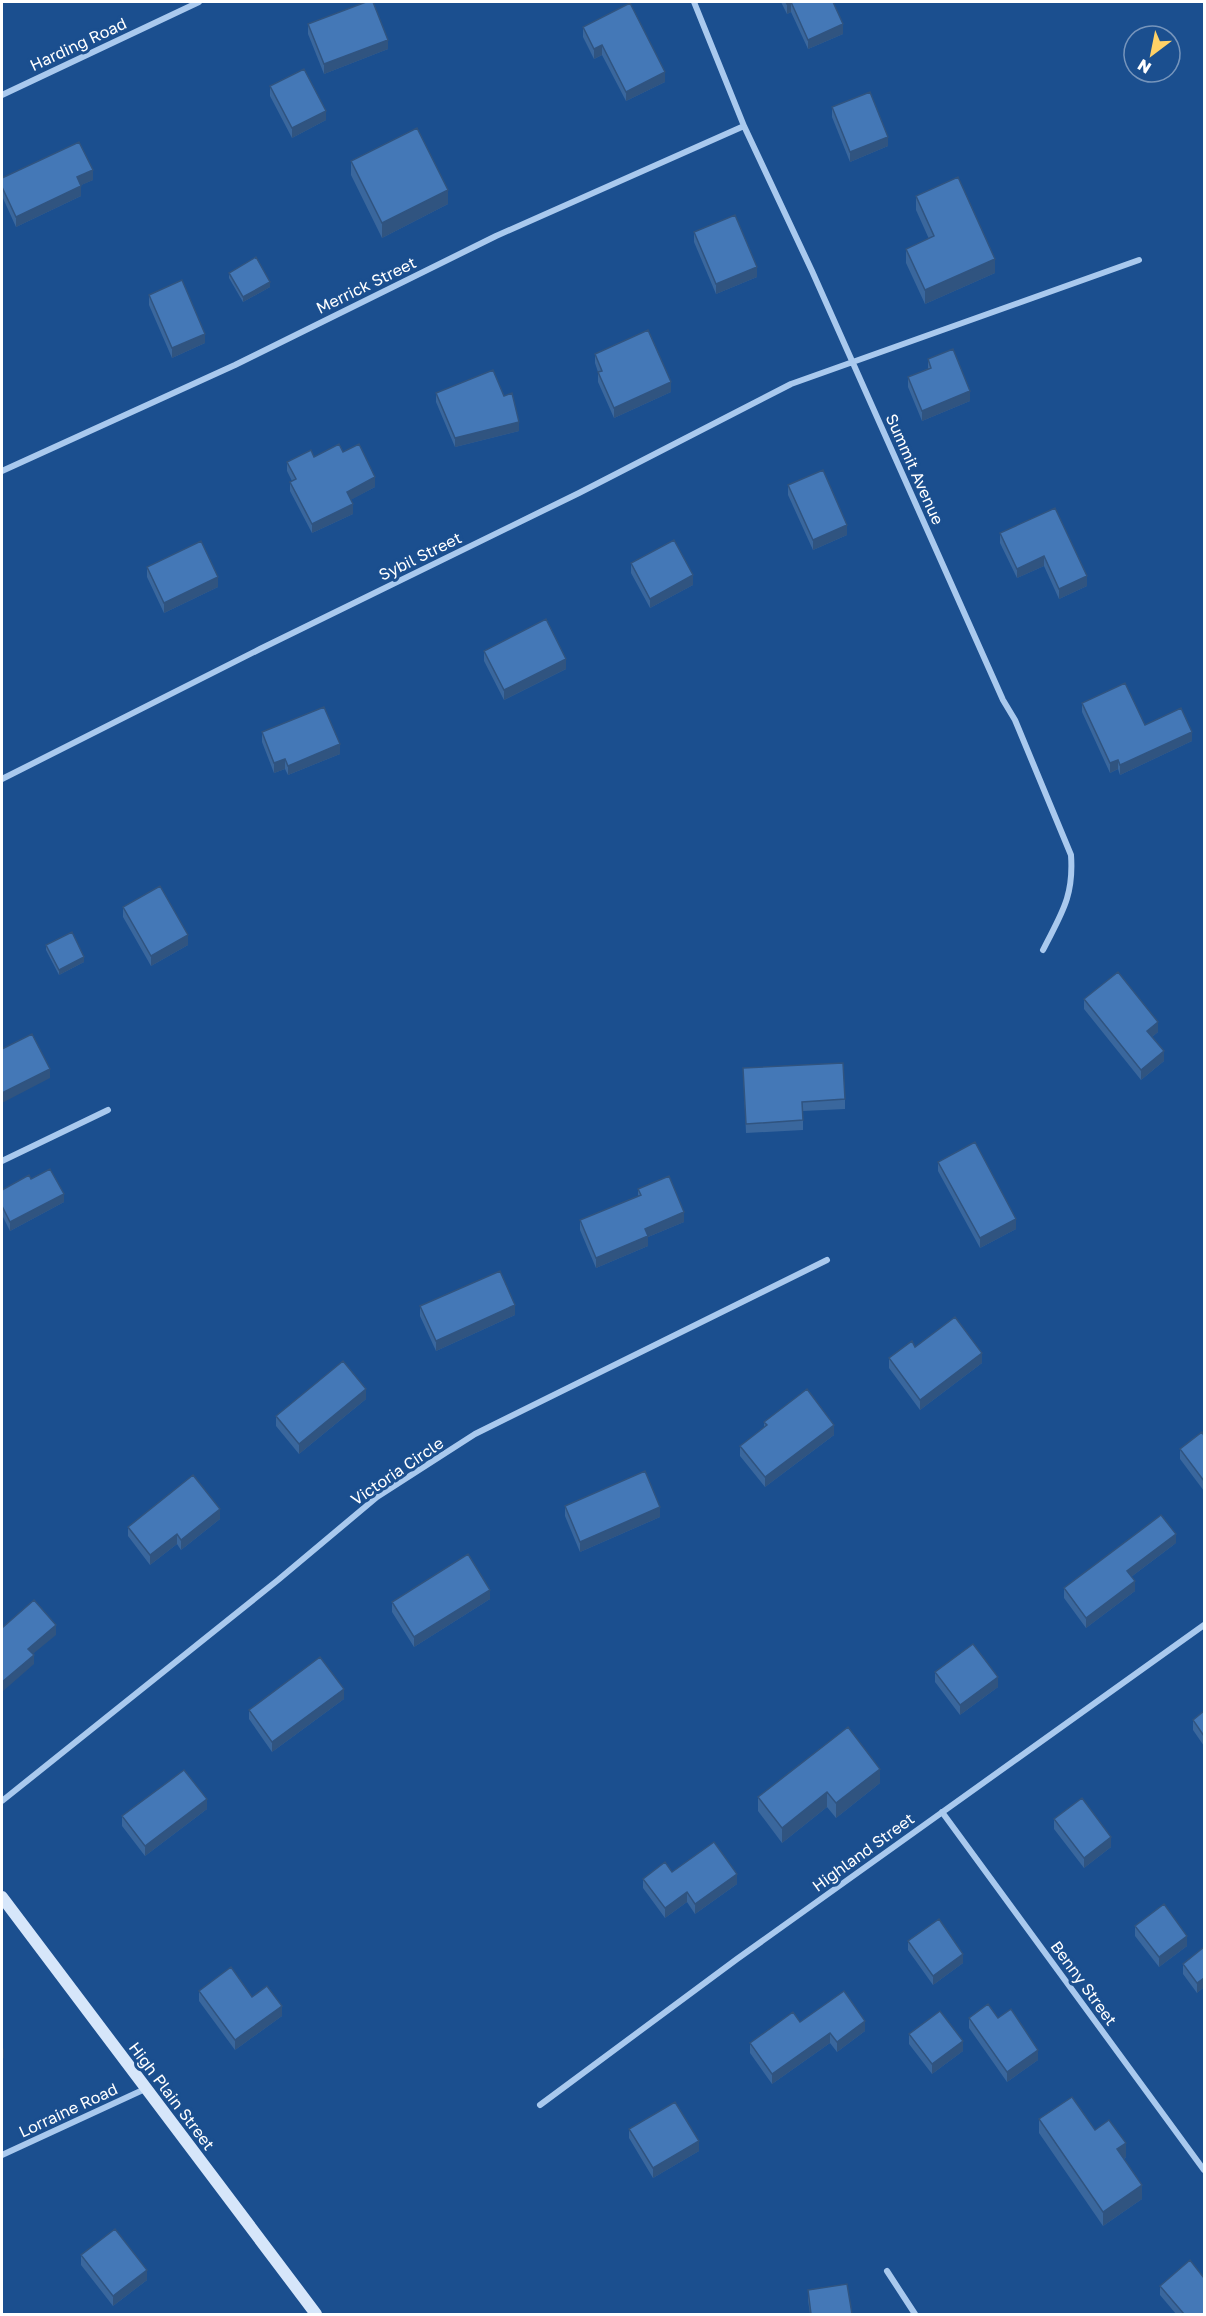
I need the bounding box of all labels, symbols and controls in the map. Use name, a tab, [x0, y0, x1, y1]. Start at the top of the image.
street label: Harding Road	[27, 13, 129, 75]
north arrow	[1122, 24, 1182, 84]
text: N	[1134, 55, 1155, 78]
street label: Merrick Street	[313, 252, 419, 318]
street label: Summit Avenue	[882, 410, 948, 528]
street label: Sybil Street	[375, 527, 465, 585]
street label: Victoria Circle	[347, 1433, 447, 1509]
street label: Highland Street	[808, 1808, 918, 1896]
street label: Benny Street	[1047, 1937, 1121, 2029]
street label: High Plain Street	[125, 2038, 219, 2154]
street label: Lorraine Road	[15, 2078, 121, 2142]

